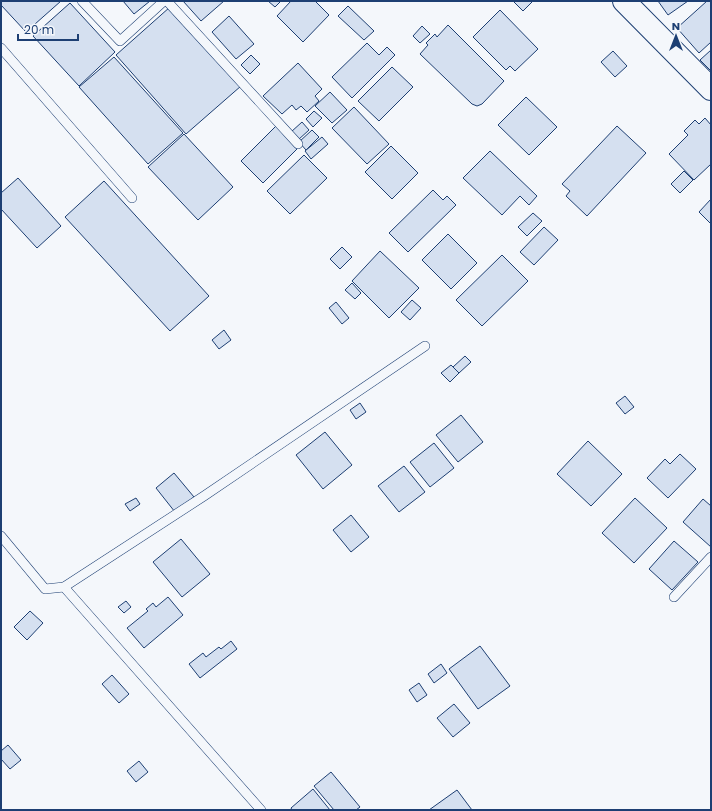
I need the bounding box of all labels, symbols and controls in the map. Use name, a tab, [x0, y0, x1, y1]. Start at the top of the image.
scale bar	[18, 16, 78, 42]
north arrow	[656, 16, 696, 56]
text: N	[672, 18, 680, 34]
text: 20 m	[24, 21, 54, 38]

